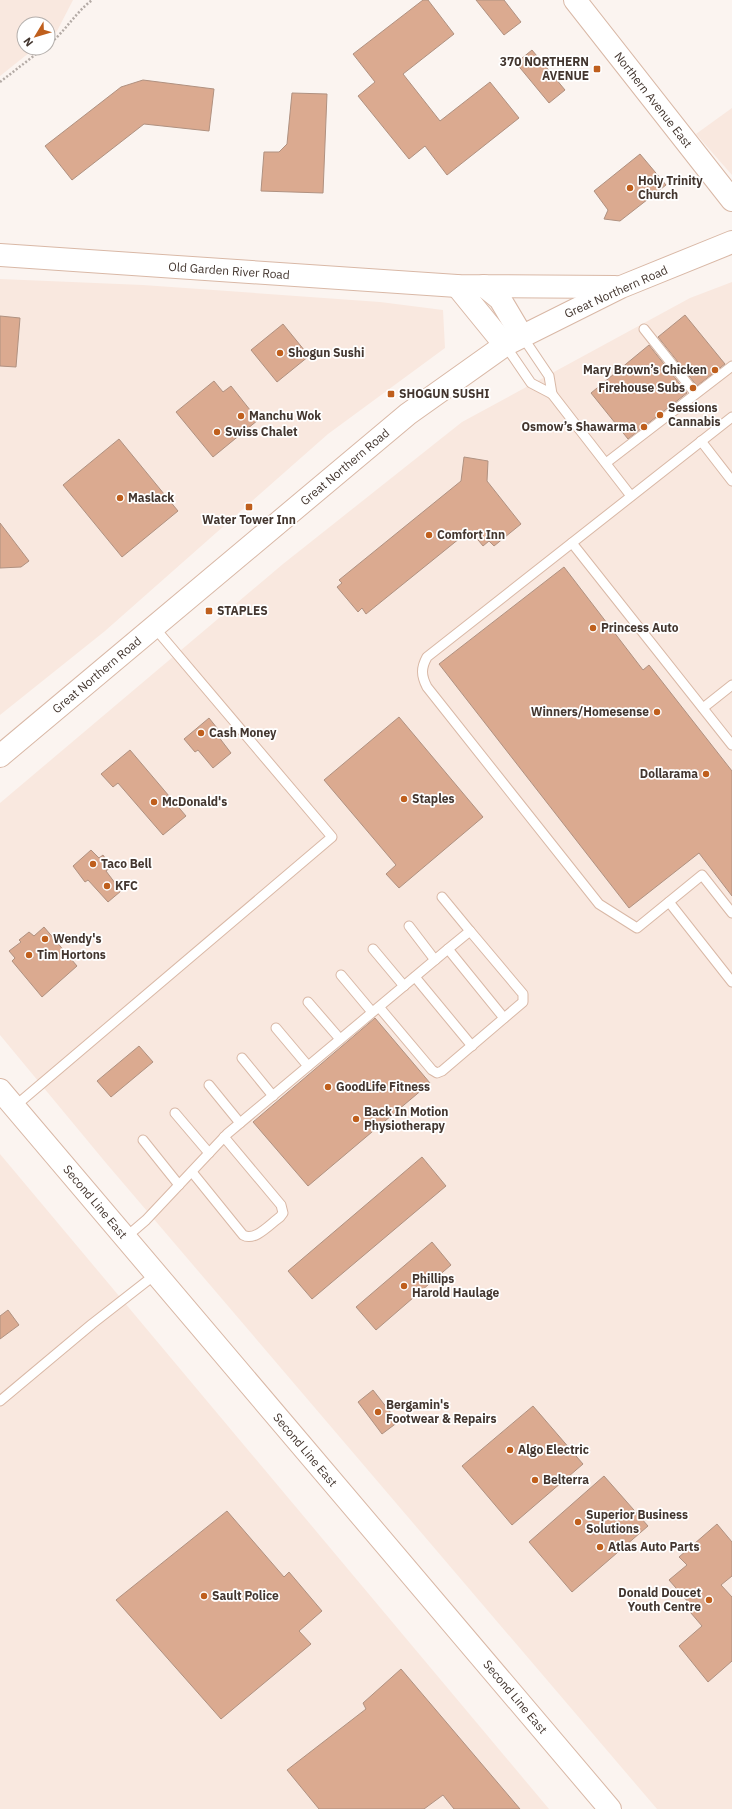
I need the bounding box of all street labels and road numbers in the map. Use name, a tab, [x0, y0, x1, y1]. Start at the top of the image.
street label: Northern Avenue East	[611, 49, 696, 151]
street label: Old Garden River Road	[168, 259, 290, 282]
street label: Great Northern Road	[562, 262, 670, 321]
street label: Great Northern Road	[297, 425, 392, 508]
street label: Great Northern Road	[49, 633, 144, 716]
street label: Second Line East	[60, 1162, 131, 1242]
street label: Second Line East	[270, 1410, 341, 1490]
street label: Second Line East	[480, 1657, 551, 1737]

